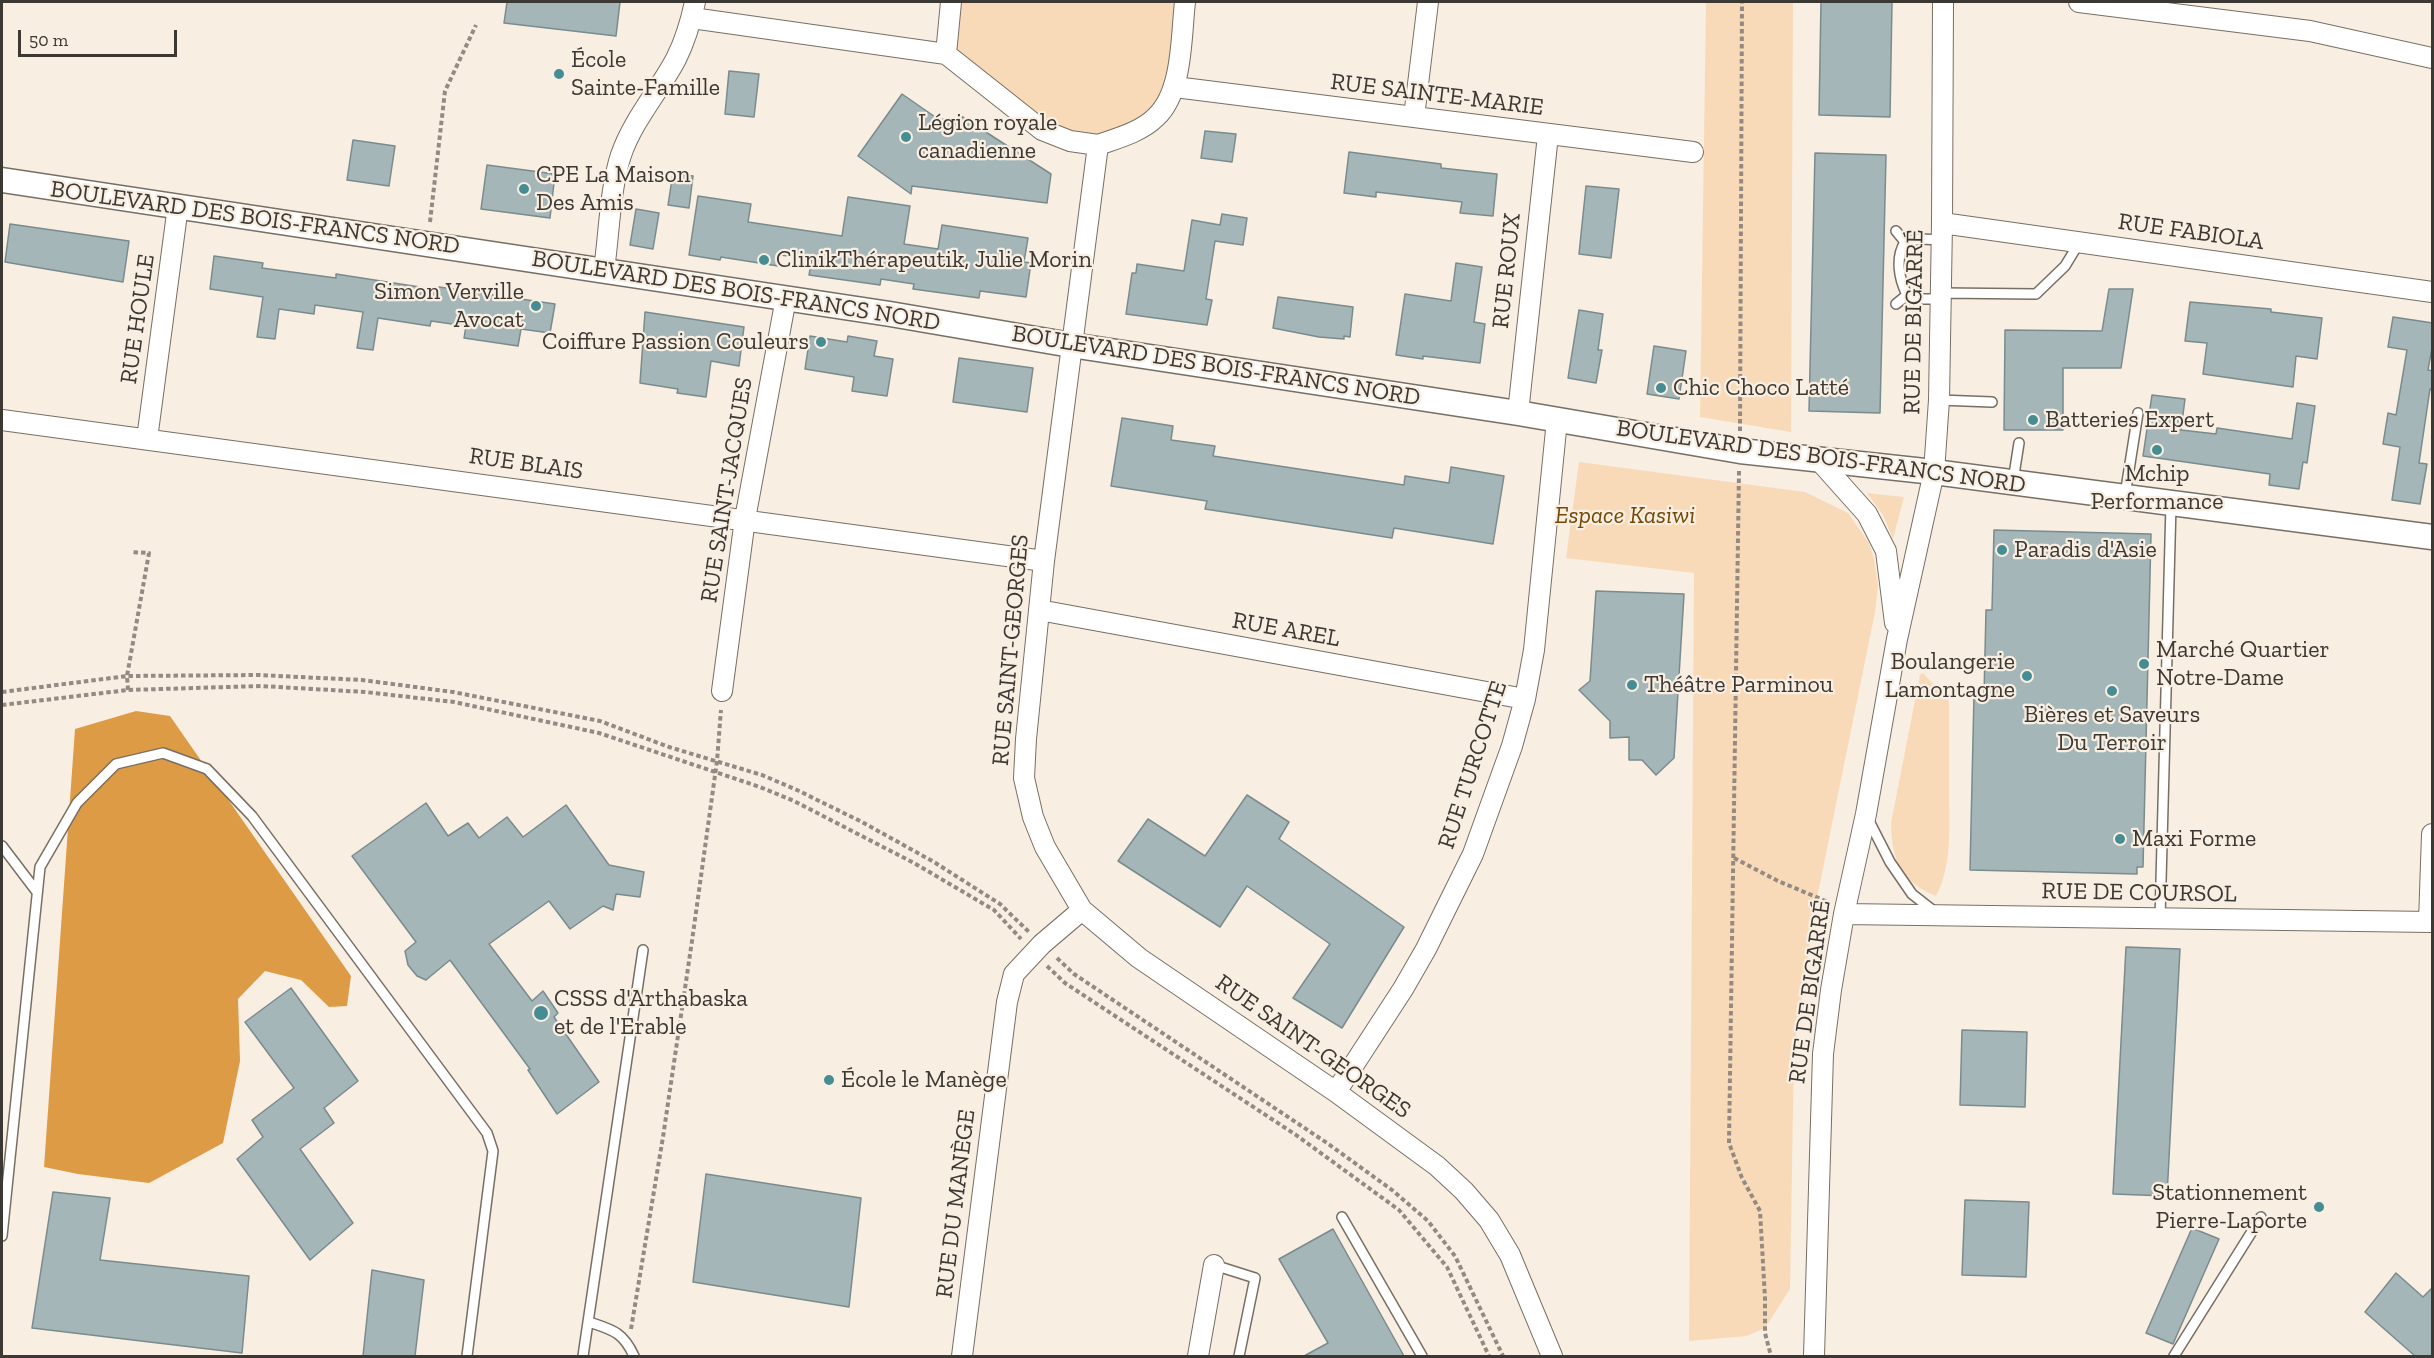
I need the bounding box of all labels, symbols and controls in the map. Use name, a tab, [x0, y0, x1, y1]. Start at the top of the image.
scale bar	[21, 18, 180, 56]
text: 50 m	[29, 29, 68, 51]
place label: École Sainte-Famille	[571, 46, 720, 102]
marker: École Sainte-Famille	[552, 67, 566, 81]
street label: RUE SAINTE-MARIE	[1329, 68, 1545, 122]
place label: Légion royale canadienne	[918, 109, 1057, 165]
marker: Légion royale canadienne	[899, 130, 913, 144]
place label: CPE La Maison Des Amis	[536, 161, 691, 217]
street label: BOULEVARD DES BOIS-FRANCS NORD	[48, 175, 462, 261]
marker: CPE La Maison Des Amis	[517, 182, 531, 196]
street label: RUE FABIOLA	[2116, 208, 2266, 256]
street label: RUE ROUX	[1487, 212, 1527, 330]
street label: RUE DE BIGARRÉ	[1898, 229, 1930, 415]
street label: BOULEVARD DES BOIS-FRANCS NORD	[530, 244, 942, 338]
place label: ClinikThérapeutik, Julie Morin	[776, 246, 1092, 274]
street label: RUE HOULE	[115, 252, 161, 386]
marker: ClinikThérapeutik, Julie Morin	[757, 253, 771, 267]
place label: Simon Verville Avocat	[374, 278, 524, 334]
marker: Simon Verville Avocat	[529, 299, 543, 313]
street label: BOULEVARD DES BOIS-FRANCS NORD	[1010, 319, 1422, 413]
place label: Coiffure Passion Couleurs	[542, 328, 809, 356]
marker: Coiffure Passion Couleurs	[814, 335, 828, 349]
place label: Chic Choco Latté	[1673, 374, 1849, 402]
street label: RUE SAINT-JACQUES	[695, 375, 759, 605]
marker: Chic Choco Latté	[1654, 381, 1668, 395]
place label: Batteries Expert	[2045, 406, 2214, 434]
marker: Batteries Expert	[2026, 413, 2040, 427]
street label: BOULEVARD DES BOIS-FRANCS NORD	[1614, 414, 2028, 500]
street label: RUE BLAIS	[467, 442, 585, 486]
marker: Mchip Performance	[2150, 443, 2164, 457]
place label: Mchip Performance	[2091, 460, 2223, 516]
park label: Espace Kasiwi	[1555, 502, 1695, 530]
street label: RUE SAINT-GEORGES	[987, 533, 1035, 767]
place label: Paradis d'Asie	[2014, 536, 2157, 564]
marker: Paradis d'Asie	[1995, 543, 2009, 557]
street label: RUE AREL	[1230, 606, 1342, 654]
place label: Marché Quartier Notre-Dame	[2156, 636, 2330, 692]
place label: Boulangerie Lamontagne	[1885, 648, 2015, 704]
marker: Marché Quartier Notre-Dame	[2137, 657, 2151, 671]
marker: Boulangerie Lamontagne	[2020, 669, 2034, 683]
place label: Théâtre Parminou	[1644, 671, 1833, 699]
street label: RUE TURCOTTE	[1432, 677, 1514, 853]
marker: Théâtre Parminou	[1625, 678, 1639, 692]
marker: Bières et Saveurs Du Terroir	[2105, 684, 2119, 698]
place label: Bières et Saveurs Du Terroir	[2024, 701, 2200, 757]
place label: Maxi Forme	[2132, 825, 2256, 853]
marker: Maxi Forme	[2113, 832, 2127, 846]
street label: RUE DE COURSOL	[2041, 877, 2237, 909]
street label: RUE DE BIGARRÉ	[1783, 898, 1837, 1086]
street label: RUE SAINT-GEORGES	[1210, 969, 1416, 1125]
place label: CSSS d'Arthabaska et de l'Erable	[554, 985, 748, 1041]
marker: CSSS d'Arthabaska et de l'Erable	[532, 1004, 550, 1022]
place label: École le Manège	[841, 1066, 1007, 1094]
marker: École le Manège	[822, 1073, 836, 1087]
street label: RUE DU MANÈGE	[930, 1108, 982, 1300]
place label: Stationnement Pierre-Laporte	[2152, 1179, 2307, 1235]
marker: Stationnement Pierre-Laporte	[2312, 1200, 2326, 1214]

